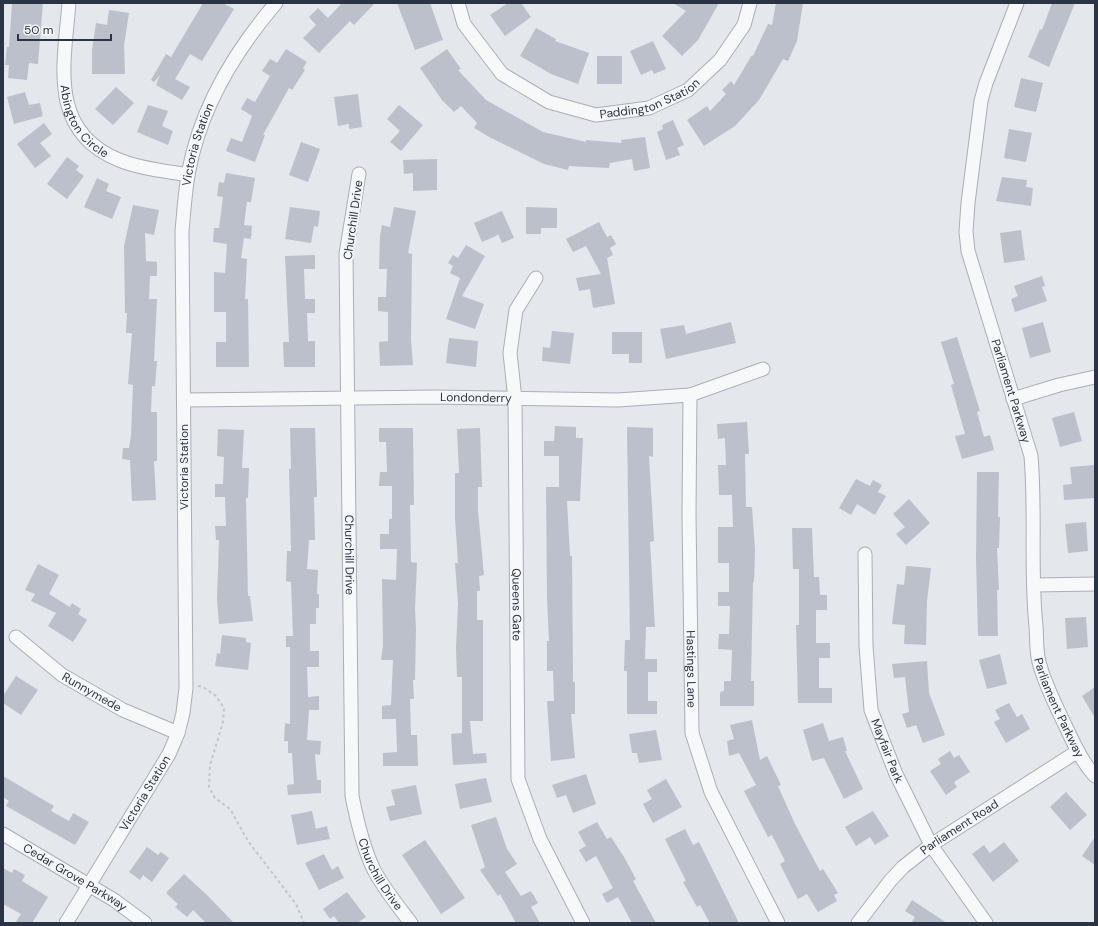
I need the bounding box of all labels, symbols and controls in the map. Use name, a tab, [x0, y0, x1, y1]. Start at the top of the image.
scale bar	[18, 16, 111, 42]
text: 50 m	[24, 22, 53, 38]
street label: Paddington Station	[599, 75, 703, 122]
street label: Abington Circle	[56, 84, 112, 162]
street label: Victoria Station	[178, 100, 218, 187]
street label: Churchill Drive	[339, 179, 367, 261]
street label: Parliament Parkway	[988, 337, 1035, 445]
street label: Londonderry	[440, 389, 512, 406]
street label: Victoria Station	[176, 424, 192, 510]
street label: Churchill Drive	[341, 515, 358, 595]
street label: Queens Gate	[508, 568, 525, 641]
street label: Hastings Lane	[683, 630, 700, 708]
street label: Parliament Parkway	[1030, 656, 1088, 761]
street label: Runnymede	[59, 669, 125, 716]
street label: Mayfair Park	[867, 716, 907, 786]
street label: Victoria Station	[116, 752, 174, 834]
street label: Parliament Road	[917, 796, 1001, 858]
street label: Churchill Drive	[354, 836, 406, 914]
street label: Cedar Grove Parkway	[20, 840, 131, 915]

